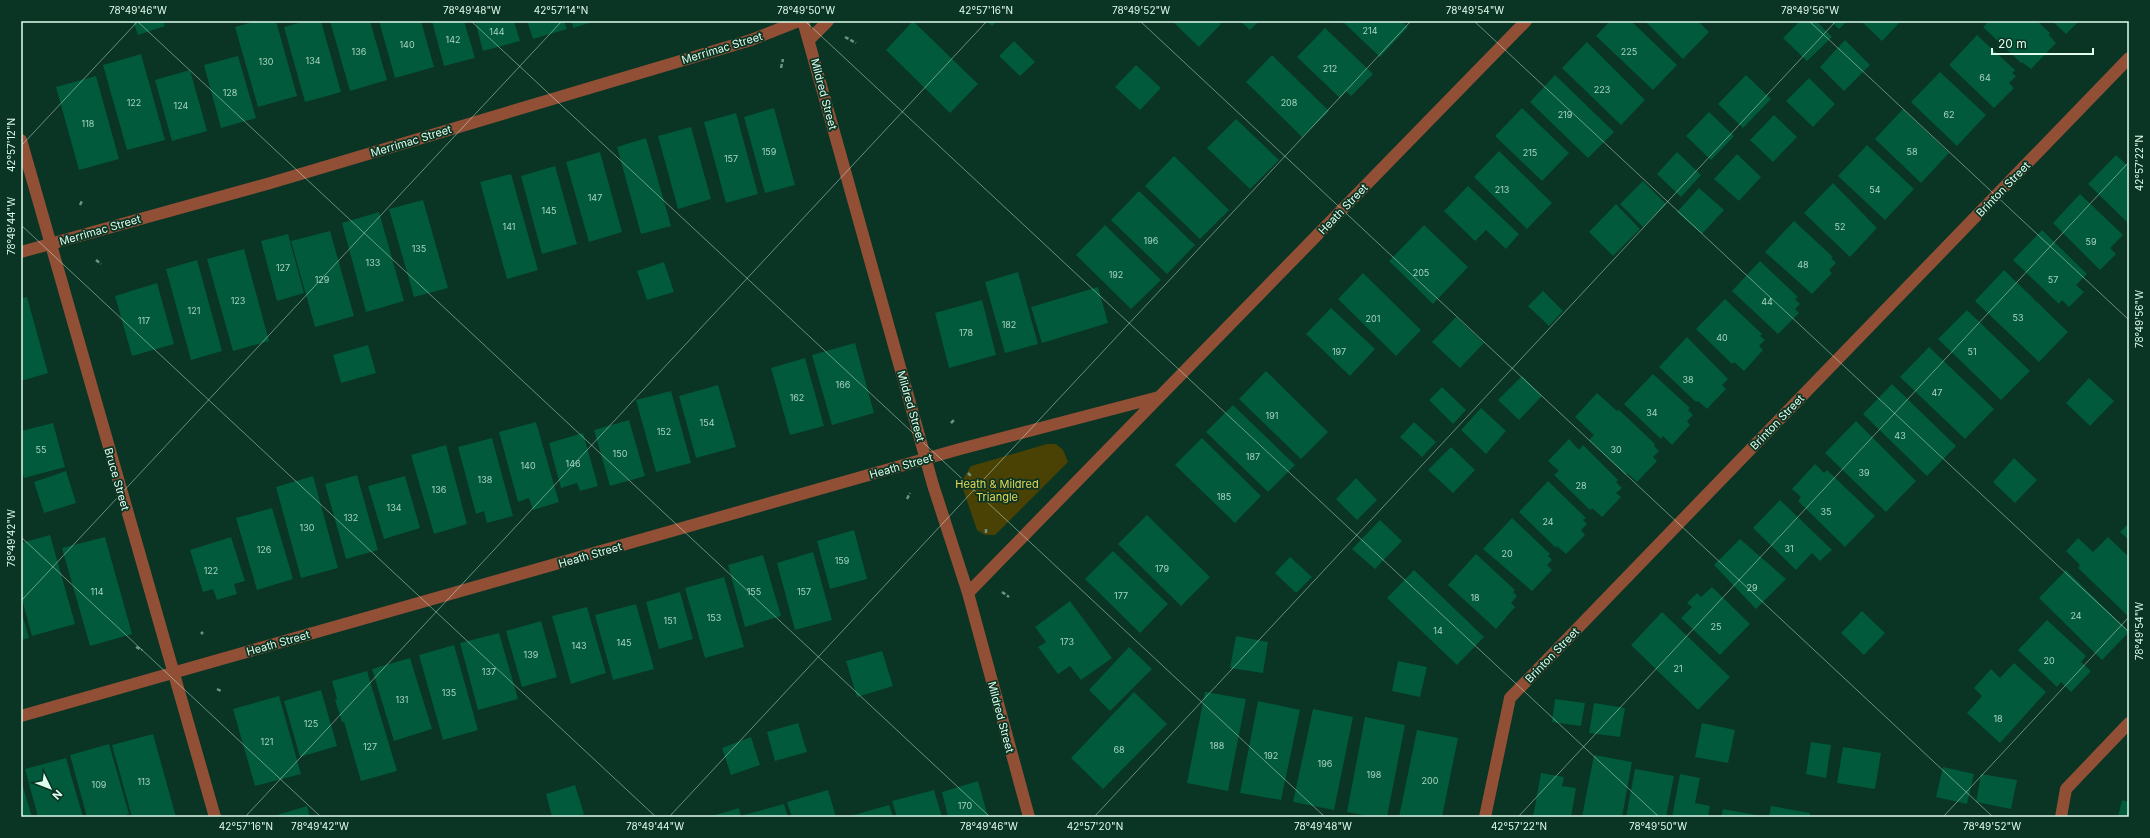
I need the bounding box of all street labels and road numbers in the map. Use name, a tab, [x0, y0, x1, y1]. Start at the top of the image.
street label: Merrimac Street	[680, 29, 765, 67]
street label: Mildred Street	[808, 57, 840, 132]
street label: Merrimac Street	[369, 122, 454, 160]
street label: Brinton Street	[1973, 158, 2033, 220]
street label: Heath Street	[1315, 180, 1371, 237]
street label: Merrimac Street	[58, 212, 143, 248]
street label: Mildred Street	[894, 369, 928, 444]
street label: Brinton Street	[1747, 391, 1807, 453]
street label: Bruce Street	[101, 446, 133, 512]
street label: Heath Street	[868, 450, 935, 482]
street label: Heath Street	[557, 539, 624, 571]
street label: Brinton Street	[1522, 624, 1582, 686]
street label: Heath Street	[245, 627, 312, 659]
street label: Mildred Street	[985, 680, 1017, 755]

